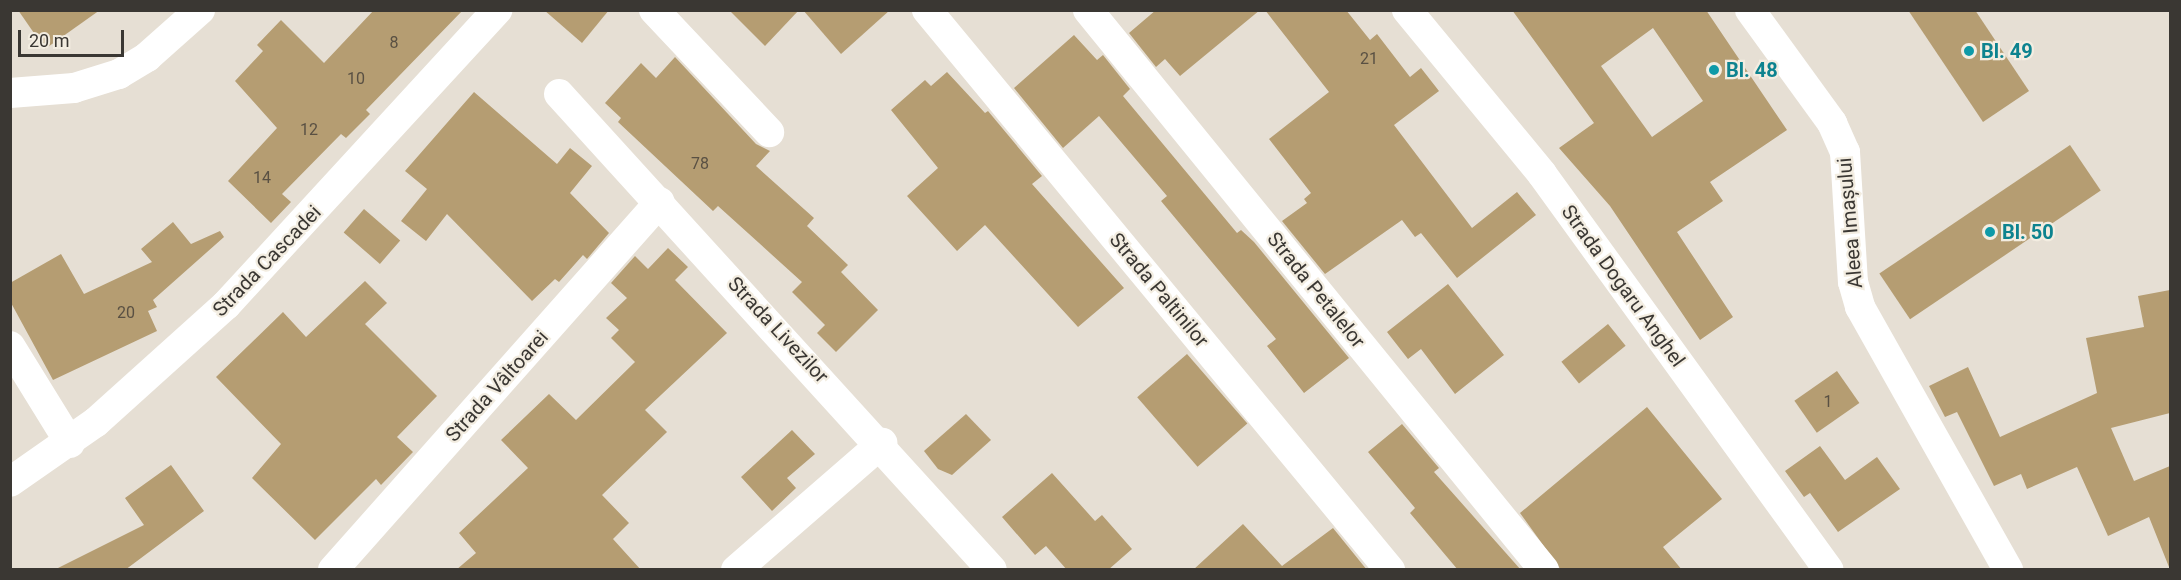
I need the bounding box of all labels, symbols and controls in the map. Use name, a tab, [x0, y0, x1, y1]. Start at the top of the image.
scale bar	[21, 18, 128, 56]
text: 20 m	[29, 30, 69, 51]
house number: 8	[390, 33, 398, 53]
place label: Bl. 49	[1981, 39, 2033, 63]
marker: Bl. 49	[1962, 44, 1976, 58]
house number: 21	[1360, 49, 1378, 69]
place label: Bl. 48	[1726, 58, 1778, 82]
marker: Bl. 48	[1707, 63, 1721, 77]
house number: 10	[347, 69, 365, 89]
house number: 12	[300, 120, 318, 140]
house number: 78	[691, 154, 709, 174]
street label: Aleea Imașului	[1832, 157, 1868, 289]
house number: 14	[253, 168, 271, 188]
street label: Strada Cascadei	[208, 200, 326, 322]
street label: Strada Dogaru Anghel	[1556, 200, 1690, 372]
place label: Bl. 50	[2002, 220, 2054, 244]
marker: Bl. 50	[1983, 225, 1997, 239]
street label: Strada Petalelor	[1262, 227, 1370, 353]
street label: Strada Paltinilor	[1104, 228, 1214, 352]
street label: Strada Livezilor	[723, 272, 833, 388]
house number: 20	[117, 303, 135, 323]
street label: Strada Vâltoarei	[441, 325, 553, 447]
house number: 1	[1824, 392, 1832, 412]

